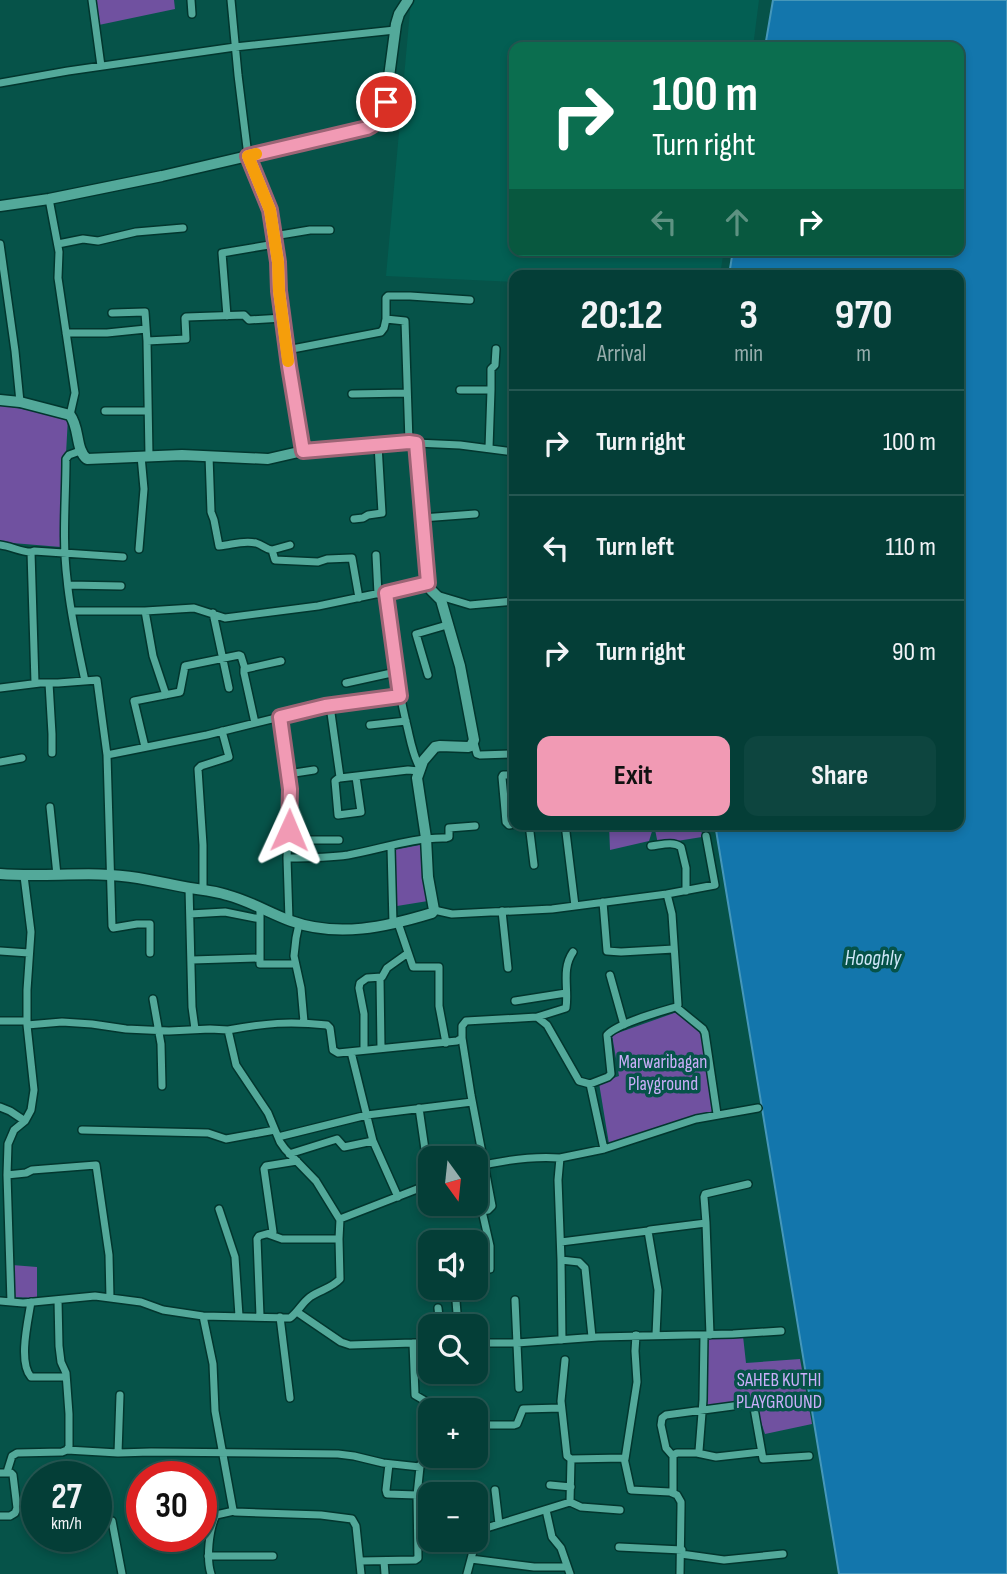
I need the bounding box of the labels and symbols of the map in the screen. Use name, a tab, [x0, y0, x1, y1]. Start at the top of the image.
pin	[356, 72, 416, 132]
position arrow	[252, 793, 326, 867]
water label: Hooghly	[845, 946, 902, 971]
park label: Marwaribagan Playground	[618, 1051, 708, 1096]
north arrow	[418, 1146, 488, 1216]
park label: SAHEB KUTHI PLAYGROUND	[736, 1369, 822, 1414]
speed limit sign: 30	[126, 1461, 217, 1552]

